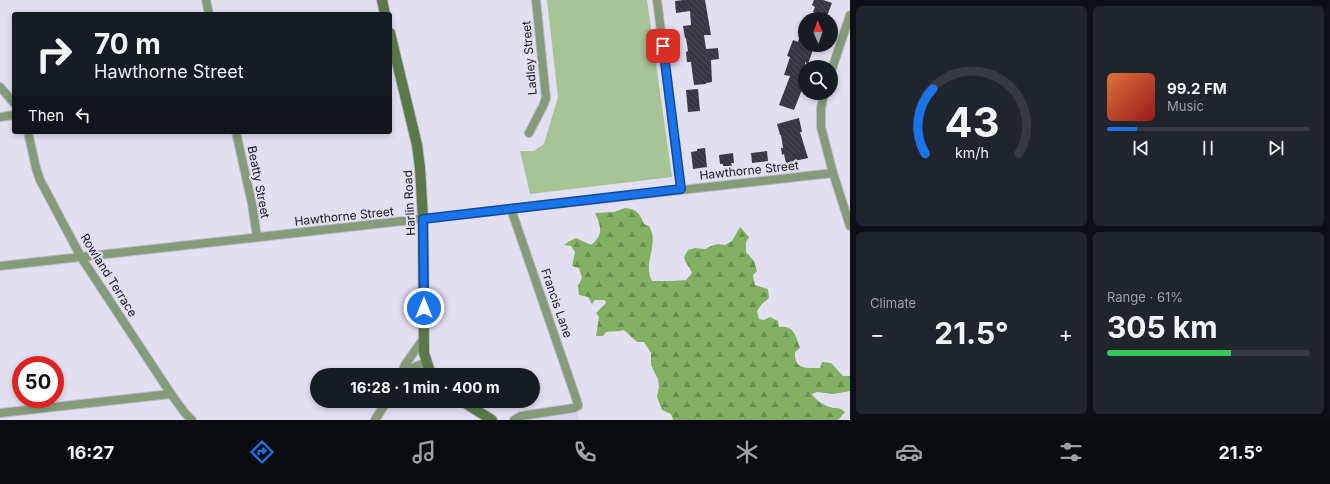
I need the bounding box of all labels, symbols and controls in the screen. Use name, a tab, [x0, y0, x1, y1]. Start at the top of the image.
north arrow	[798, 12, 838, 52]
map controls	[798, 12, 838, 100]
street label: Ladley Street	[518, 20, 540, 96]
text: 70 m	[94, 27, 161, 61]
icon: right	[28, 28, 80, 80]
pin	[646, 29, 680, 63]
icon: arrive	[652, 35, 674, 57]
button: search	[798, 60, 838, 100]
text: Hawthorne Street	[94, 61, 244, 82]
text: 99.2 FM	[1167, 79, 1227, 98]
text: 43	[944, 97, 999, 147]
text: Music	[1167, 98, 1204, 114]
icon: left	[72, 104, 94, 126]
text: Then	[28, 106, 64, 125]
icon: previous	[1130, 137, 1152, 159]
icon: pause	[1197, 137, 1219, 159]
icon: next	[1265, 137, 1287, 159]
text: km/h	[955, 143, 988, 160]
street label: Beatty Street	[245, 145, 273, 220]
street label: Hawthorne Street	[699, 157, 799, 183]
street label: Harlin Road	[400, 170, 418, 236]
street label: Hawthorne Street	[294, 203, 394, 229]
street label: Rowland Terrace	[77, 231, 141, 319]
street label: Francis Lane	[538, 266, 576, 340]
position arrow	[403, 287, 445, 329]
text: Range · 61%	[1107, 289, 1183, 305]
text: Climate	[870, 295, 916, 311]
text: 305 km	[1107, 309, 1218, 345]
text: 21.5°	[934, 315, 1009, 351]
text: −	[870, 321, 885, 347]
text: +	[1058, 321, 1073, 347]
speed limit sign: 50	[12, 356, 64, 408]
text: 16:28 · 1 min · 400 m	[350, 378, 500, 397]
icon: directions	[248, 438, 276, 466]
icon: music	[410, 438, 438, 466]
icon: phone	[571, 438, 599, 466]
icon: climate	[733, 438, 761, 466]
icon: car	[895, 438, 923, 466]
icon: filters	[1057, 438, 1085, 466]
text: 16:27	[67, 442, 114, 463]
text: 21.5°	[1218, 442, 1263, 463]

